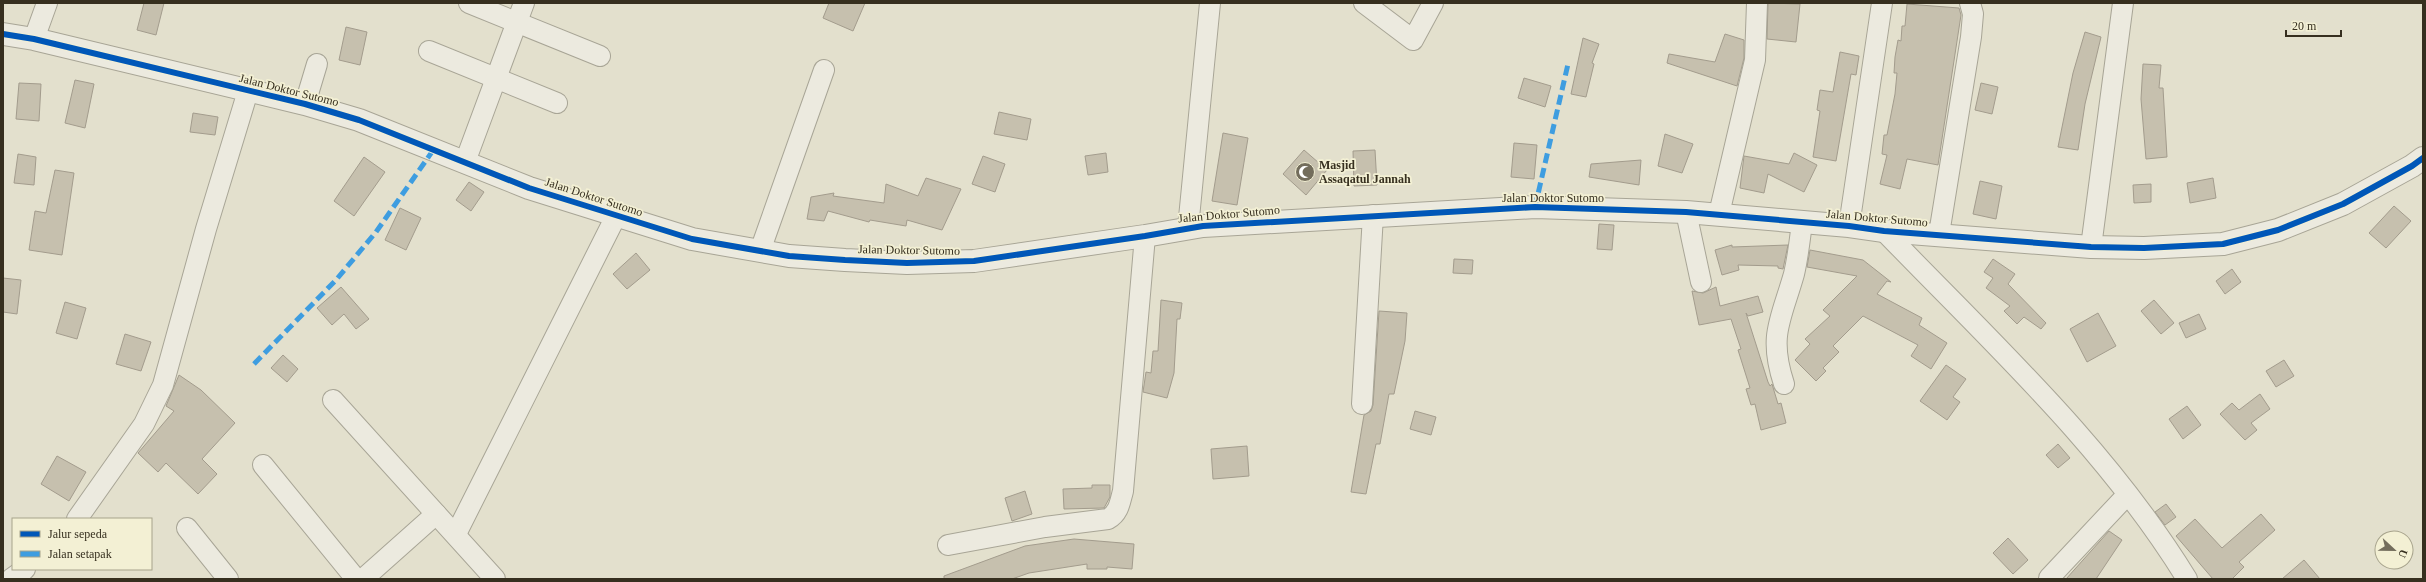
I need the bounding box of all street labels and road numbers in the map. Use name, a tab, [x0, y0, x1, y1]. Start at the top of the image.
street label: Jalan Doktor Sutomo	[238, 71, 340, 109]
street label: Jalan Doktor Sutomo	[543, 175, 645, 219]
street label: Jalan Doktor Sutomo	[1502, 191, 1604, 205]
street label: Jalan Doktor Sutomo	[1178, 203, 1280, 225]
street label: Jalan Doktor Sutomo	[1826, 207, 1928, 229]
street label: Jalan Doktor Sutomo	[858, 242, 960, 258]

